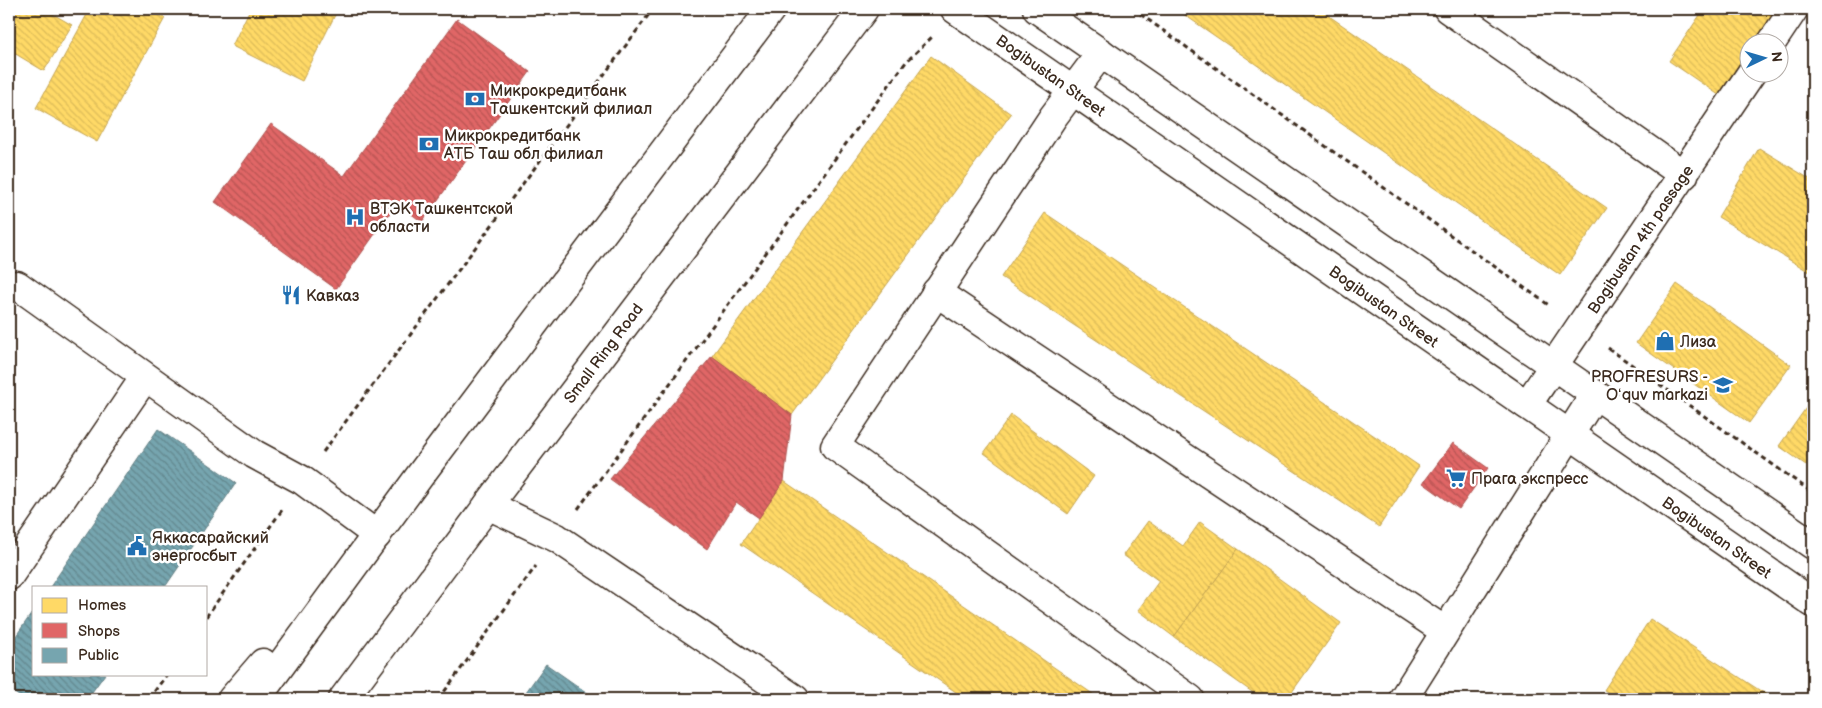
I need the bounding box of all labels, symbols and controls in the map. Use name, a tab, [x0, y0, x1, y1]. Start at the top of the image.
street label: Bogibustan Street	[992, 31, 1109, 121]
north arrow	[1740, 32, 1790, 82]
text: N	[1768, 51, 1785, 63]
place label: Микрокредитбанк Ташкентский филиал	[490, 82, 652, 119]
bank icon: Микрокредитбанк Ташкентский филиал	[464, 88, 486, 110]
place label: Микрокредитбанк АТБ Таш обл филиал	[443, 127, 603, 164]
bank icon: Микрокредитбанк АТБ Таш обл филиал	[418, 133, 440, 155]
street label: Bogibustan 4th passage	[1584, 161, 1698, 318]
place label: ВТЭК Ташкентской области	[370, 200, 513, 237]
hospital icon: ВТЭК Ташкентской области	[344, 206, 366, 228]
street label: Bogibustan Street	[1325, 262, 1442, 352]
restaurant icon: Кавказ	[280, 284, 302, 306]
place label: Кавказ	[306, 287, 360, 306]
street label: Small Ring Road	[561, 300, 648, 407]
shop icon: Лиза	[1654, 330, 1676, 352]
place label: Лиза	[1679, 333, 1717, 352]
place label: PROFRESURS - Oʻquv markazi	[1591, 368, 1708, 405]
school or university icon: PROFRESURS - Oʻquv markazi	[1712, 374, 1734, 396]
supermarket icon: Прага экспресс	[1445, 467, 1467, 489]
place label: Прага экспресс	[1471, 470, 1589, 489]
street label: Bogibustan Street	[1658, 493, 1775, 583]
place label: Яккасарайский энергосбыт	[152, 529, 269, 566]
public building icon: Яккасарайский энергосбыт	[126, 535, 148, 557]
legend	[32, 586, 208, 676]
text: Homes	[78, 596, 127, 615]
text: Shops	[78, 622, 121, 641]
text: Public	[78, 646, 119, 665]

